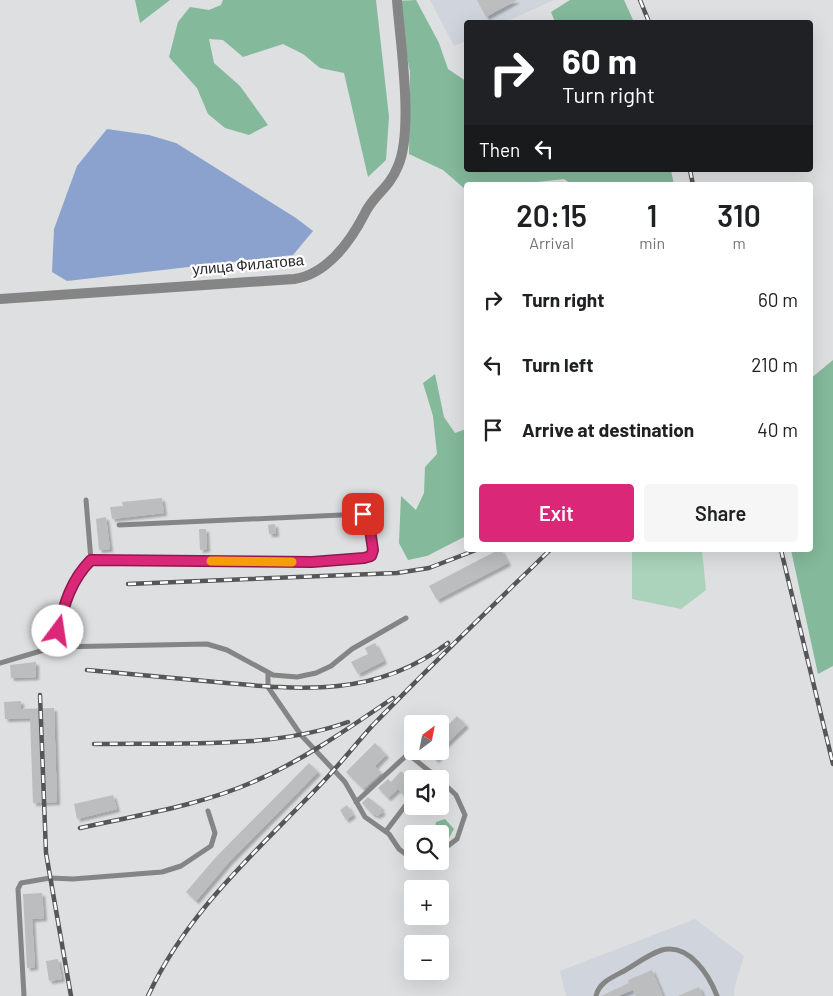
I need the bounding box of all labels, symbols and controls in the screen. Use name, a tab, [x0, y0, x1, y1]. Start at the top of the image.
text: 60 m	[562, 39, 637, 81]
icon: right	[479, 40, 544, 105]
text: Turn right	[562, 81, 655, 107]
icon: left	[530, 135, 558, 163]
text: Then	[479, 138, 520, 161]
text: 20:15	[516, 197, 587, 233]
text: 1	[647, 197, 657, 233]
text: 310	[717, 197, 761, 233]
text: Arrival	[529, 233, 574, 252]
text: min	[639, 233, 665, 252]
text: m	[732, 233, 746, 252]
street label: улица Филатова	[191, 250, 305, 278]
icon: right	[479, 286, 507, 314]
text: Turn right	[522, 288, 604, 311]
text: 60 m	[758, 288, 798, 311]
icon: left	[479, 351, 507, 379]
text: Turn left	[522, 353, 593, 376]
text: 210 m	[751, 353, 798, 376]
icon: arrive	[479, 416, 507, 444]
text: Arrive at destination	[522, 418, 694, 441]
text: 40 m	[757, 418, 798, 441]
button: Exit	[479, 484, 634, 542]
button: Share	[644, 484, 798, 542]
pin	[342, 493, 384, 535]
icon: arrive	[349, 500, 377, 528]
position arrow	[31, 604, 83, 656]
north arrow	[404, 715, 449, 760]
map controls	[404, 715, 449, 980]
button: sound	[404, 770, 449, 815]
button: search	[404, 825, 449, 870]
button: +	[404, 880, 449, 925]
button: −	[404, 935, 449, 980]

